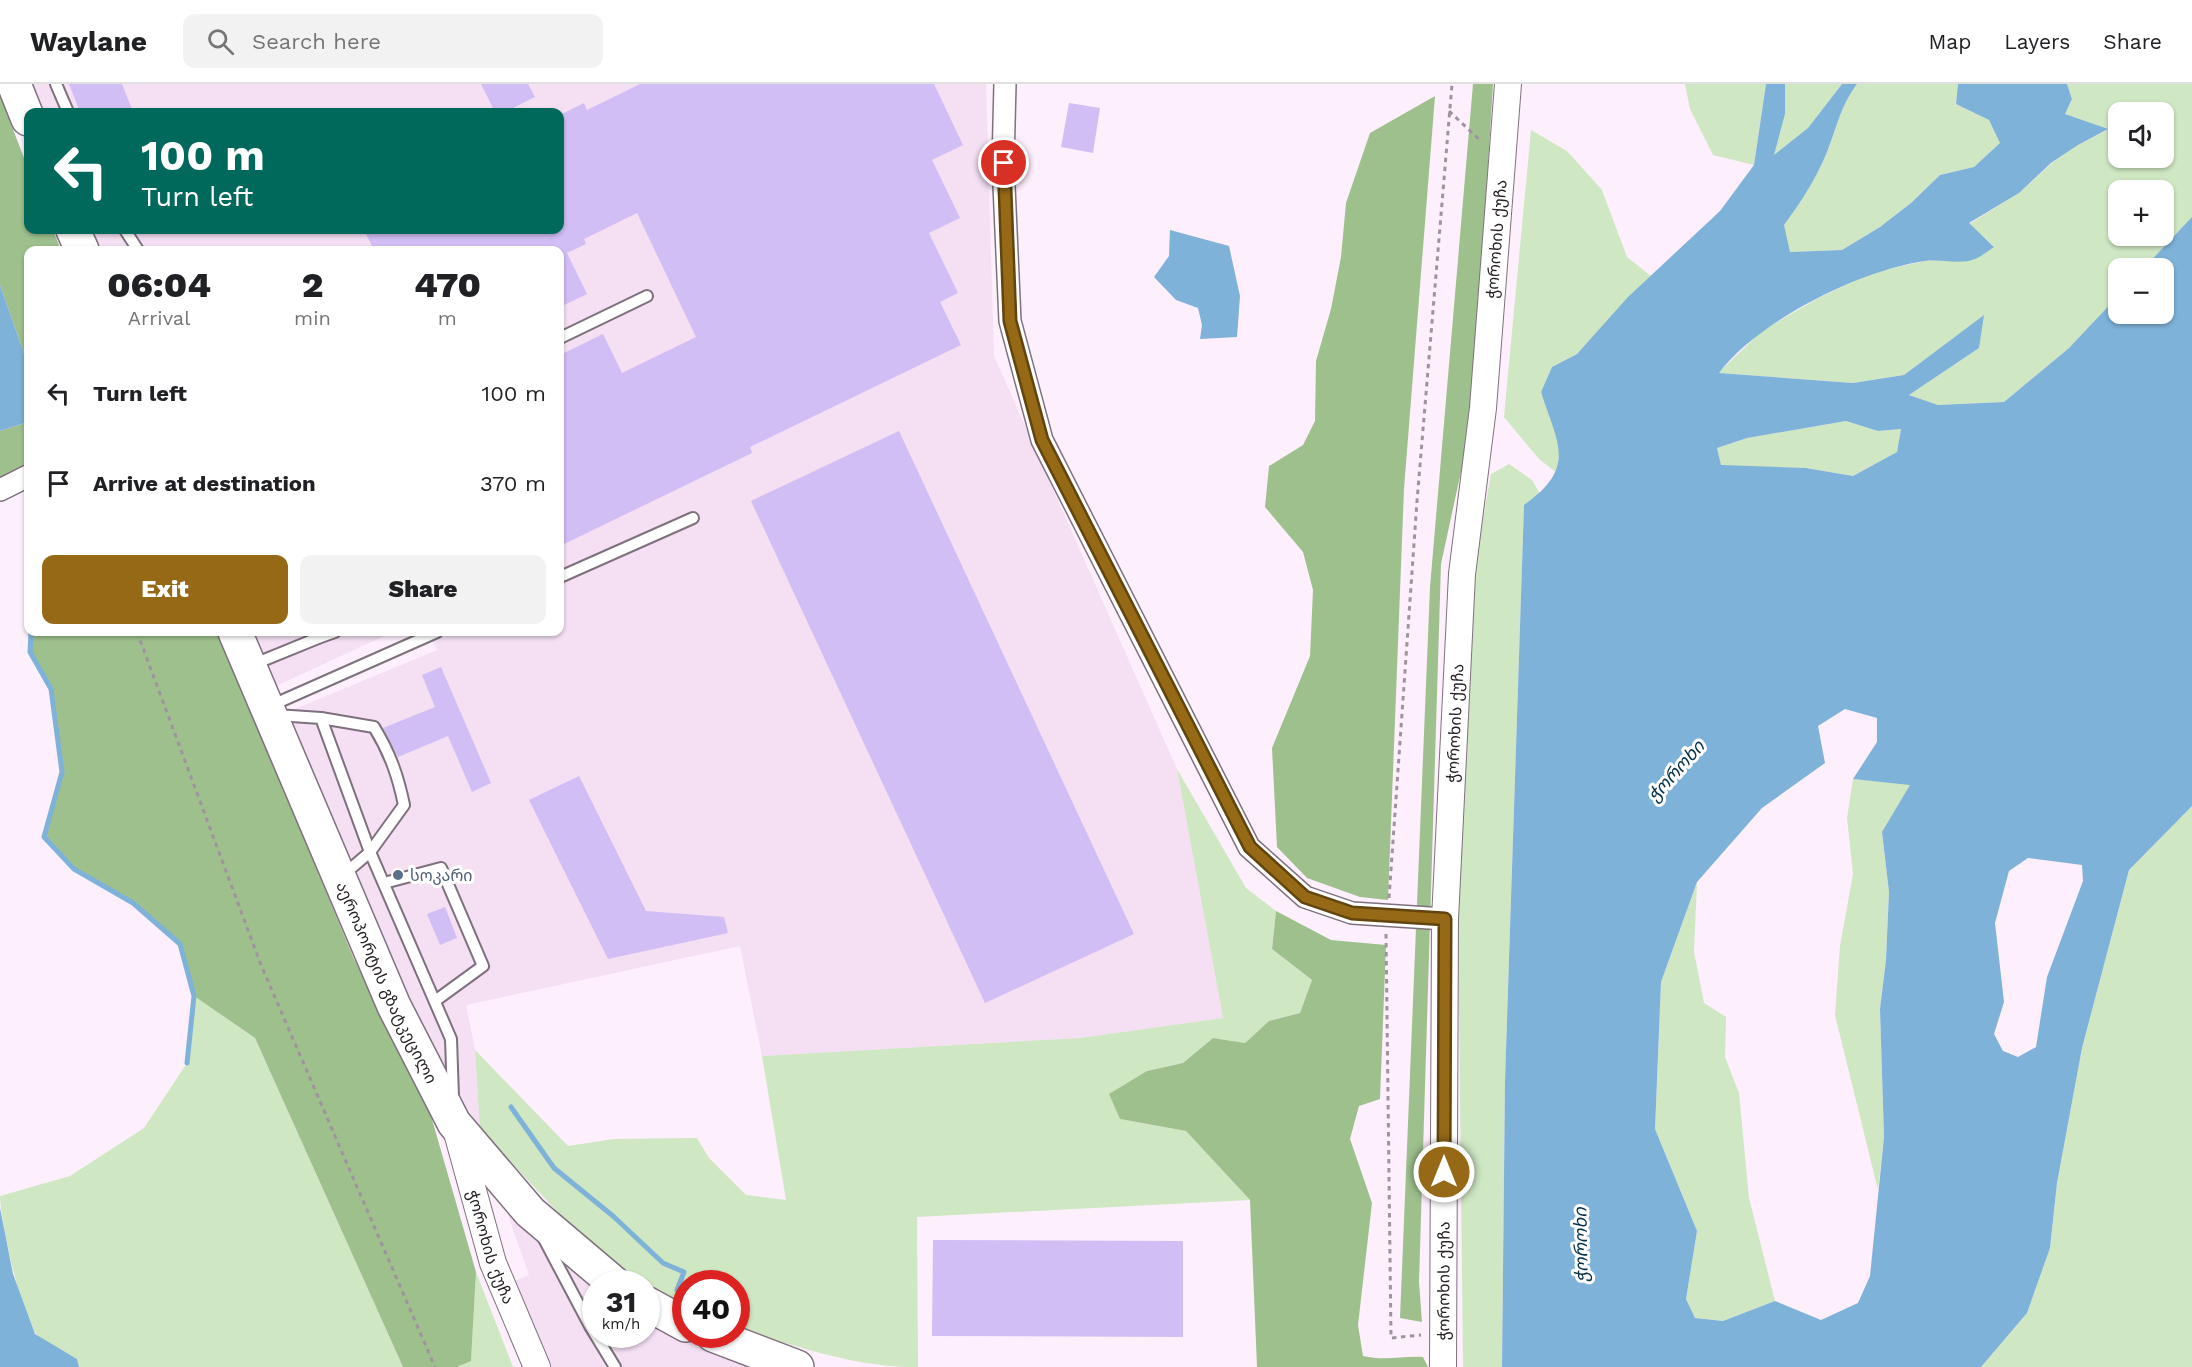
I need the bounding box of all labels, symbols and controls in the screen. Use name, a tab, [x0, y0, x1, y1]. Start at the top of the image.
search box	[183, 14, 603, 68]
text: Waylane	[30, 25, 147, 58]
icon: search	[204, 25, 237, 58]
text: Search here	[252, 29, 381, 54]
text: Map	[1928, 29, 1971, 54]
text: Layers	[2004, 29, 2070, 54]
text: Share	[2103, 29, 2162, 54]
map controls	[2108, 102, 2174, 324]
button: sound	[2108, 102, 2174, 168]
text: 100 m	[141, 131, 265, 180]
icon: left	[42, 132, 120, 210]
pin	[978, 137, 1029, 188]
icon: arrive	[987, 146, 1020, 179]
street label: ჭოროხის ქუჩა	[1482, 179, 1511, 299]
button: +	[2108, 180, 2174, 246]
text: Turn left	[141, 181, 253, 213]
button: −	[2108, 258, 2174, 324]
text: 06:04	[107, 264, 211, 306]
text: 2	[302, 264, 323, 306]
text: 470	[414, 264, 481, 306]
text: Arrival	[128, 306, 190, 330]
text: min	[294, 306, 331, 330]
text: m	[438, 306, 457, 330]
icon: left	[42, 377, 75, 410]
text: Turn left	[93, 381, 187, 406]
text: 100 m	[482, 381, 546, 406]
icon: arrive	[42, 467, 75, 500]
text: Arrive at destination	[93, 471, 316, 496]
text: 370 m	[480, 471, 546, 496]
button: Exit	[42, 555, 288, 624]
button: Share	[300, 555, 546, 624]
street label: ჭოროხის ქუჩა	[1443, 663, 1468, 783]
water label: ჭოროხი	[1643, 735, 1710, 806]
place label: სოკარი	[410, 866, 472, 885]
marker: სოკარი	[391, 868, 405, 882]
street label: აეროპორტის გზატკეცილი	[332, 879, 441, 1087]
position arrow	[1412, 1140, 1476, 1204]
street label: ჭოროხის ქუჩა	[463, 1188, 518, 1307]
water label: ჭოროხი	[1569, 1207, 1593, 1283]
street label: ჭოროხის ქუჩა	[1434, 1221, 1454, 1341]
speed limit sign: 40	[672, 1270, 750, 1348]
text: 31	[606, 1284, 636, 1319]
text: km/h	[602, 1315, 640, 1333]

